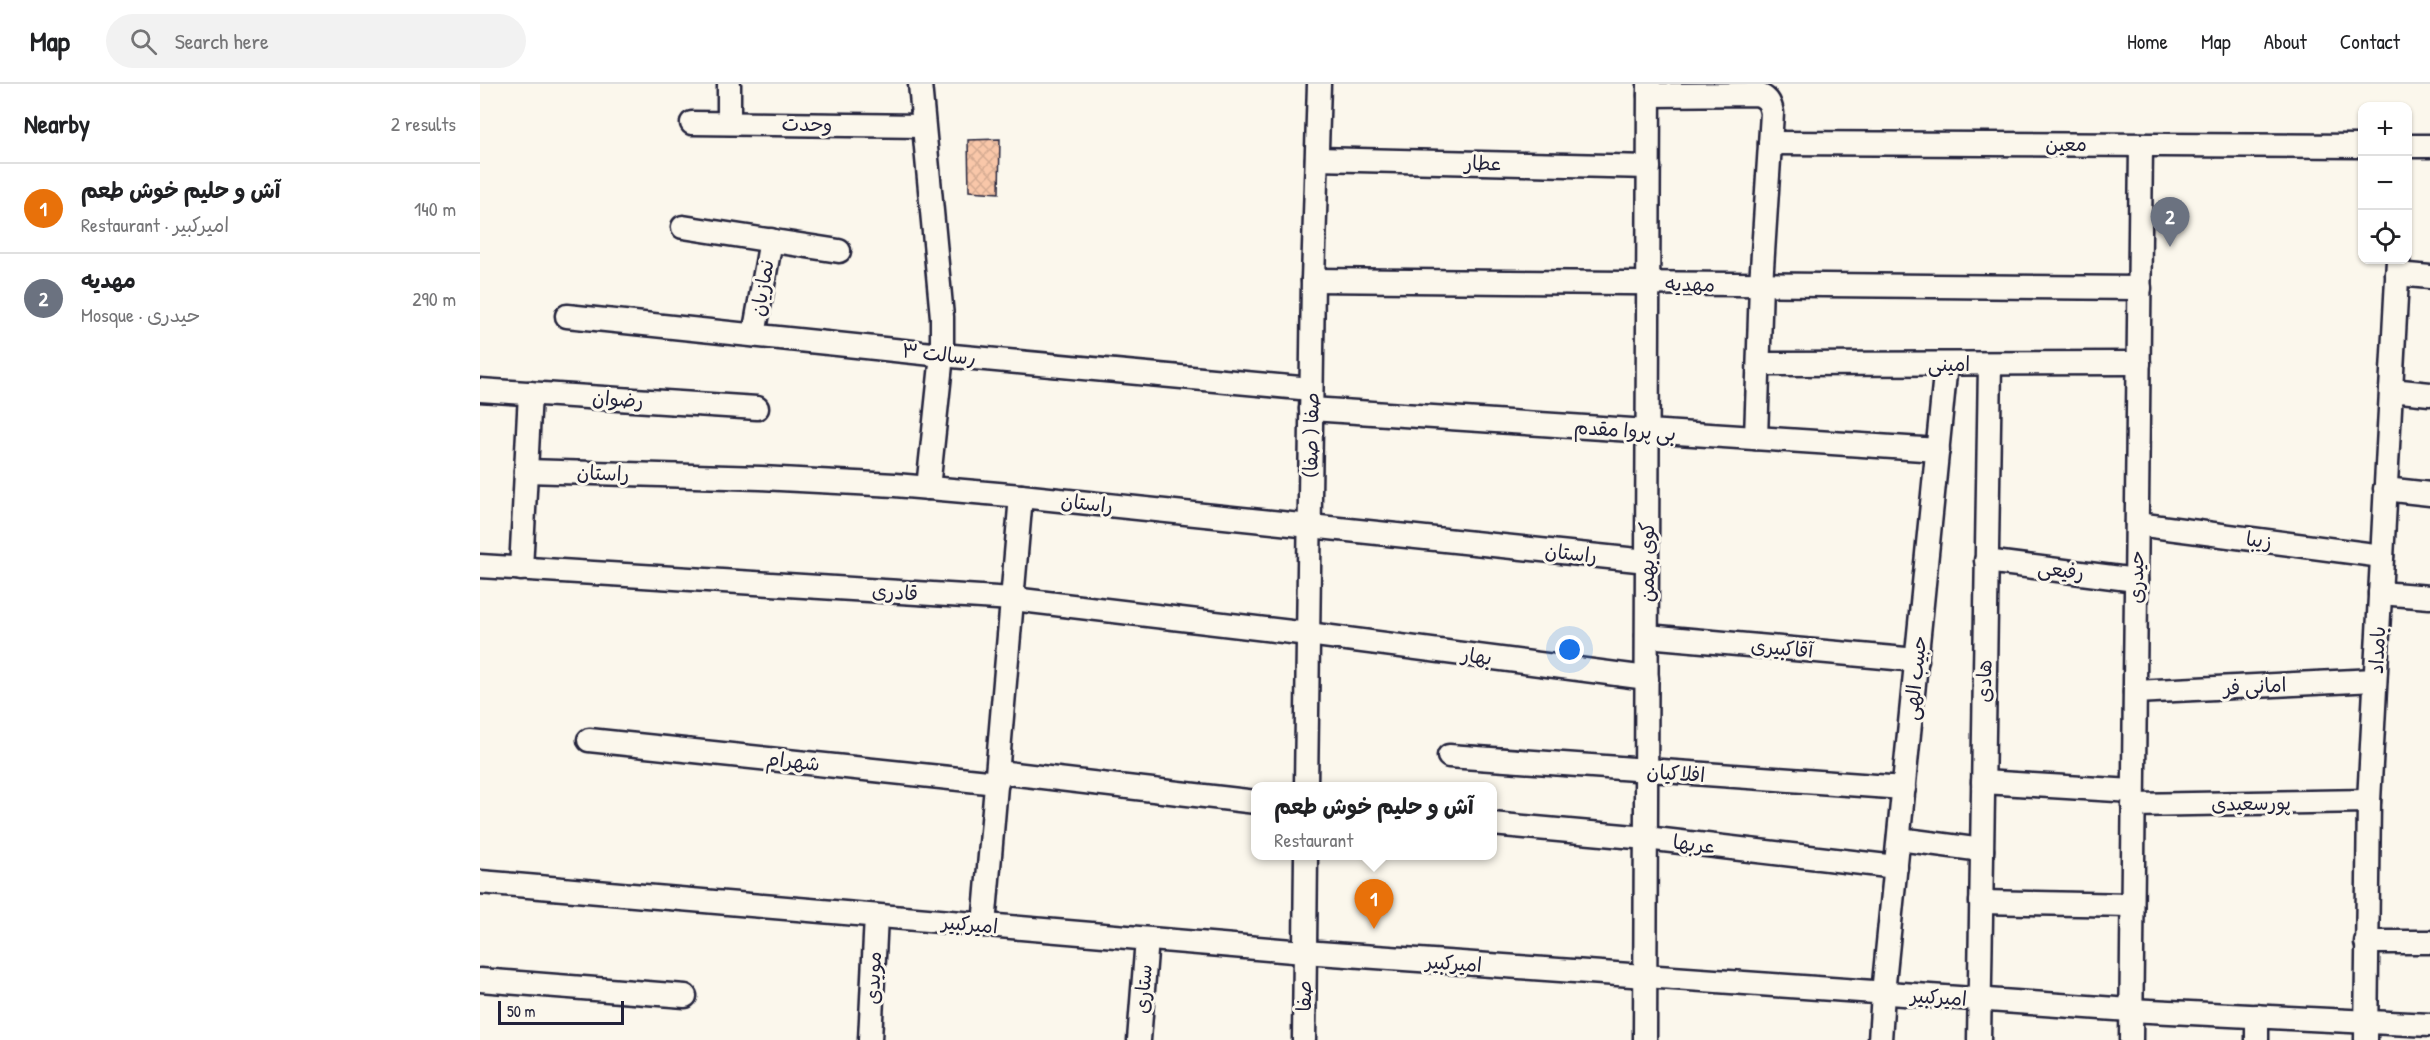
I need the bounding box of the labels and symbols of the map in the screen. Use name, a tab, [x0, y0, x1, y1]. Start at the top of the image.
street label: وحدت	[781, 110, 833, 137]
street label: معین	[2045, 130, 2087, 157]
street label: عطار	[1462, 149, 1502, 176]
pin: 2	[2150, 198, 2190, 247]
street label: نمازیان	[743, 257, 780, 318]
street label: مهدیه	[1665, 270, 1715, 297]
street label: رسالت ۳	[901, 336, 978, 371]
street label: امینی	[1928, 350, 1970, 377]
street label: رضوان	[591, 383, 645, 414]
street label: صفا ( صفا)	[1296, 392, 1325, 478]
street label: بی پروا مقدم	[1573, 412, 1677, 449]
street label: راستان	[576, 458, 630, 487]
street label: راستان	[1060, 486, 1115, 519]
street label: کوی بهمن	[1633, 522, 1660, 602]
street label: زیبا	[2244, 525, 2274, 554]
street label: راستان	[1544, 536, 1599, 569]
street label: حیدری	[2122, 550, 2149, 604]
street label: رفیعی	[2036, 553, 2086, 586]
street label: قادری	[871, 576, 919, 607]
street label: بامداد	[2362, 625, 2391, 675]
street label: آقاکبیری	[1750, 631, 1816, 664]
street label: حبیب الهی	[1897, 634, 1932, 722]
your location	[1555, 635, 1584, 664]
street label: بهار	[1458, 640, 1494, 671]
street label: هادی	[1970, 659, 1997, 703]
street label: امانی فر	[2221, 670, 2287, 701]
street label: شهرام	[765, 744, 821, 780]
street label: افلاکیان	[1646, 757, 1706, 788]
street label: پورسعیدی	[2211, 788, 2291, 818]
street label: عربها	[1671, 828, 1717, 859]
pin: 1	[1354, 880, 1394, 929]
street label: امیرکبیر	[939, 907, 999, 939]
street label: امیرکبیر	[1423, 947, 1483, 978]
street label: مویدی	[858, 951, 887, 1005]
street label: ستاری	[1127, 963, 1158, 1015]
street label: صفا	[1290, 980, 1317, 1012]
street label: امیرکبیر	[1908, 981, 1968, 1012]
scale bar	[498, 998, 624, 1026]

